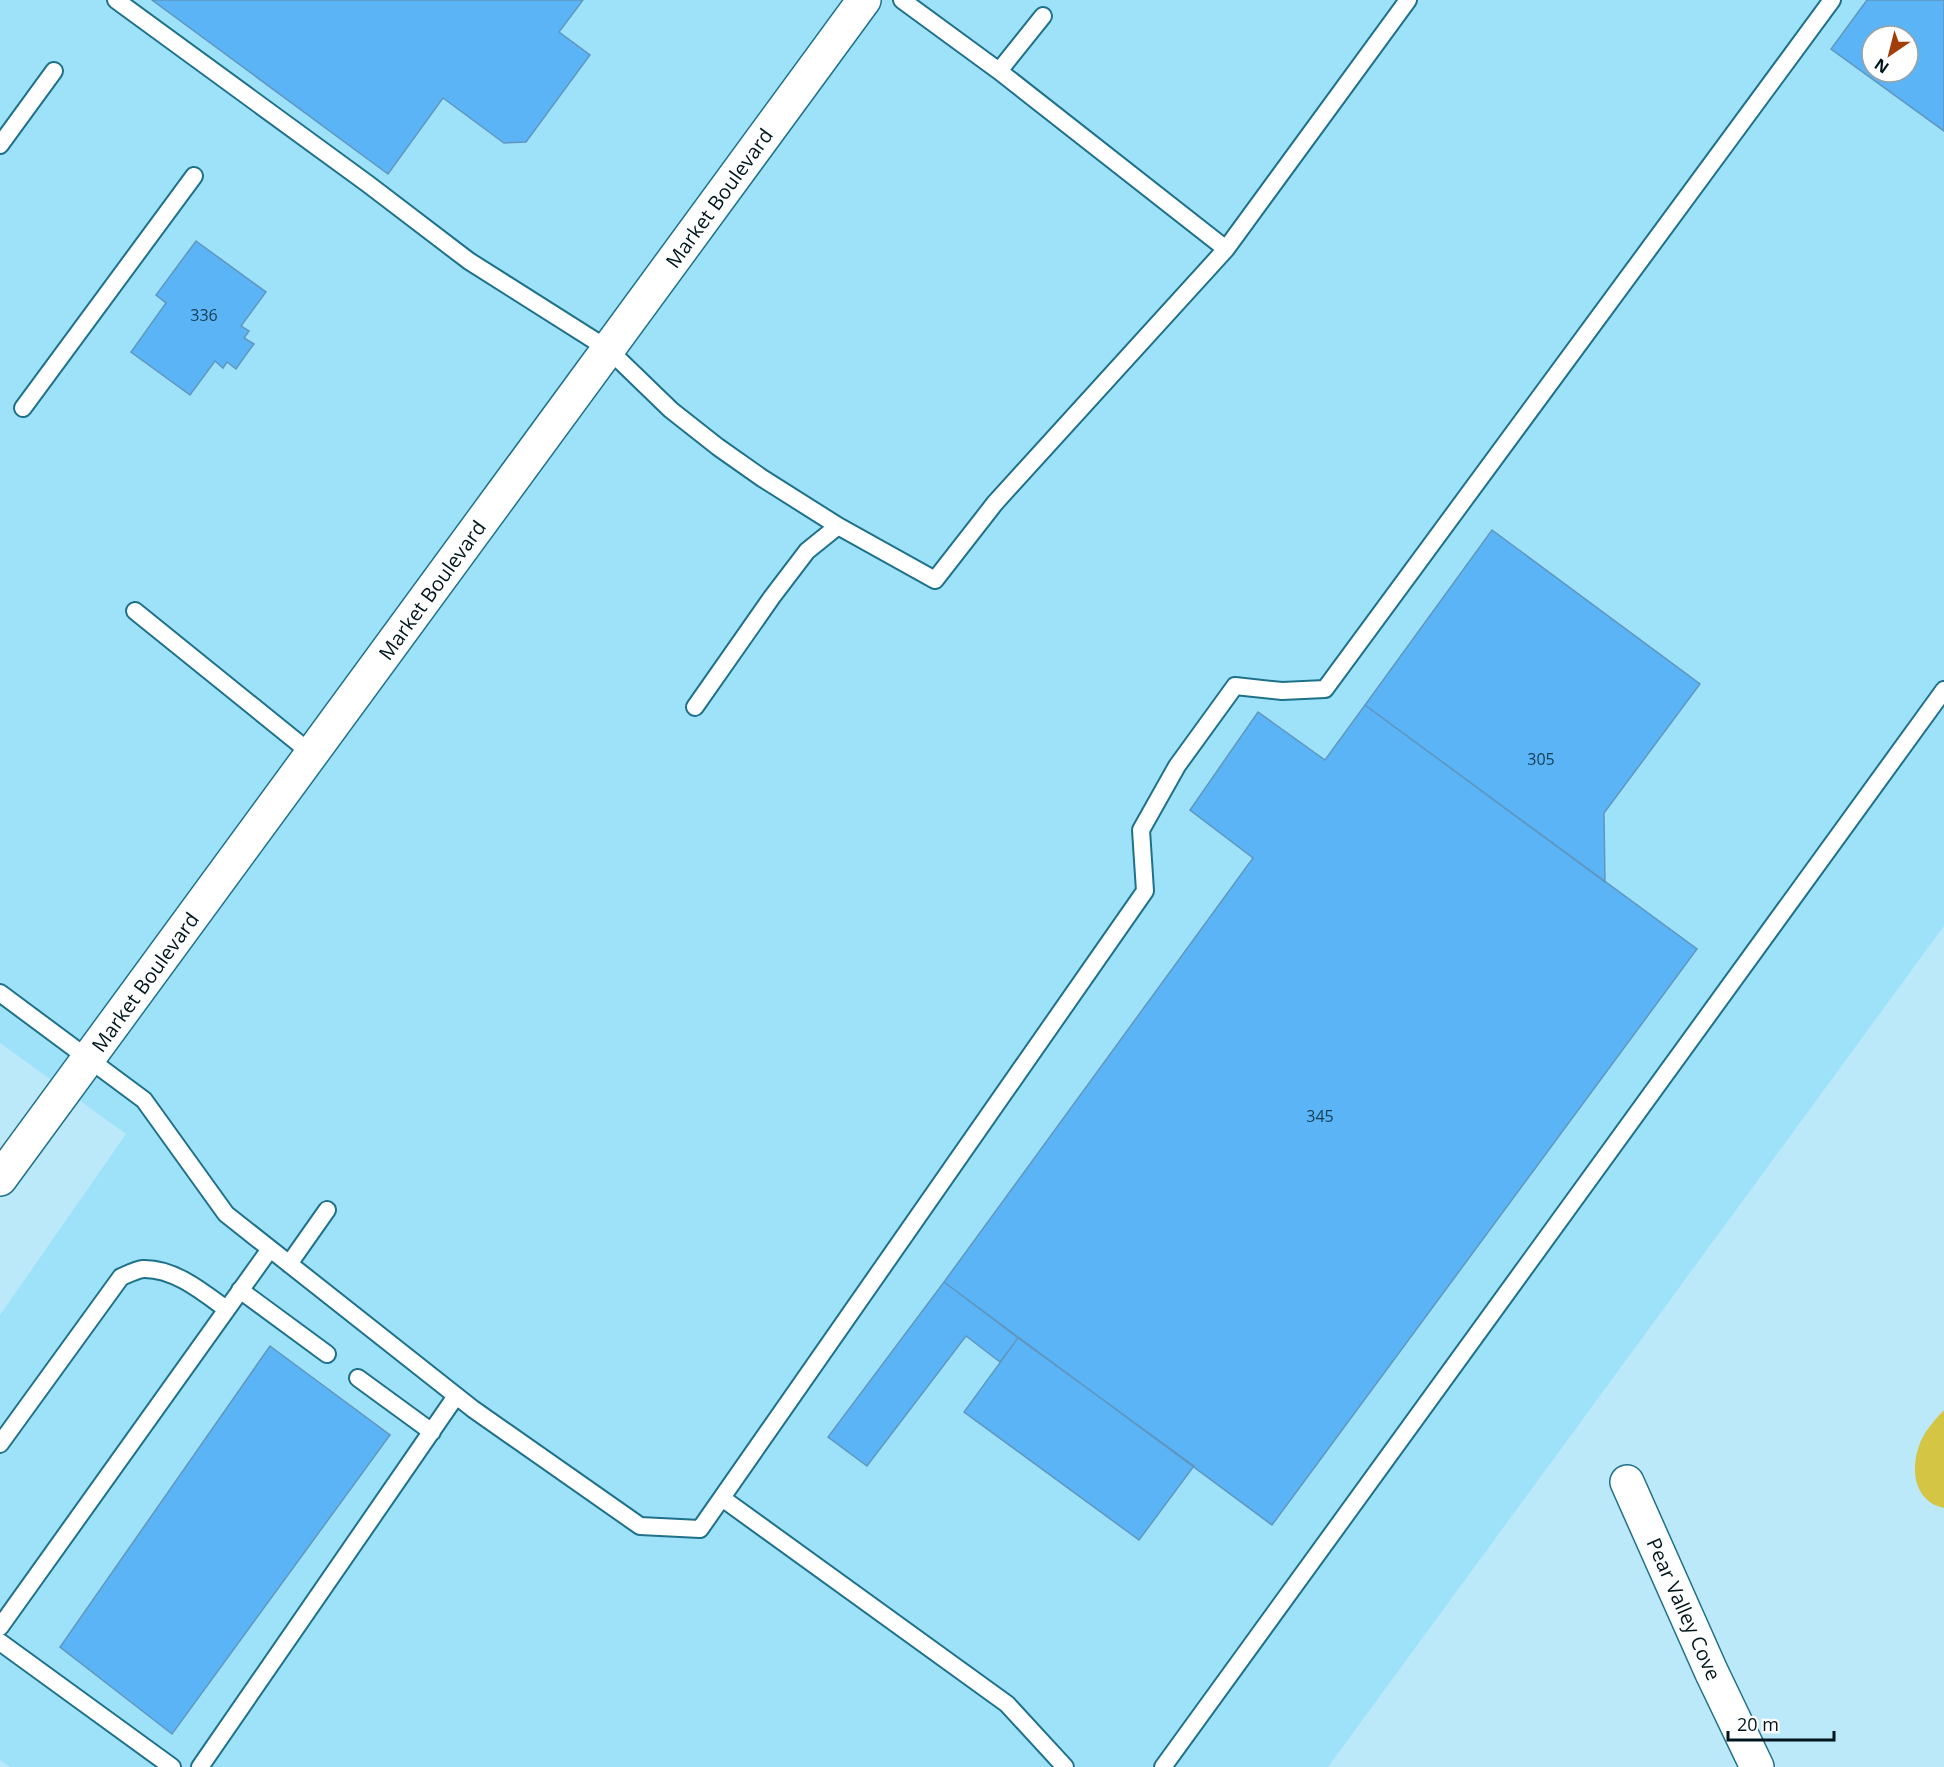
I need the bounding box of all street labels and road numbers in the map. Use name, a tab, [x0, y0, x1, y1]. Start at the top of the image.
street label: Market Boulevard	[659, 123, 779, 273]
street label: Market Boulevard	[372, 515, 492, 665]
street label: Market Boulevard	[85, 907, 205, 1057]
street label: Pear Valley Cove	[1641, 1534, 1727, 1684]

